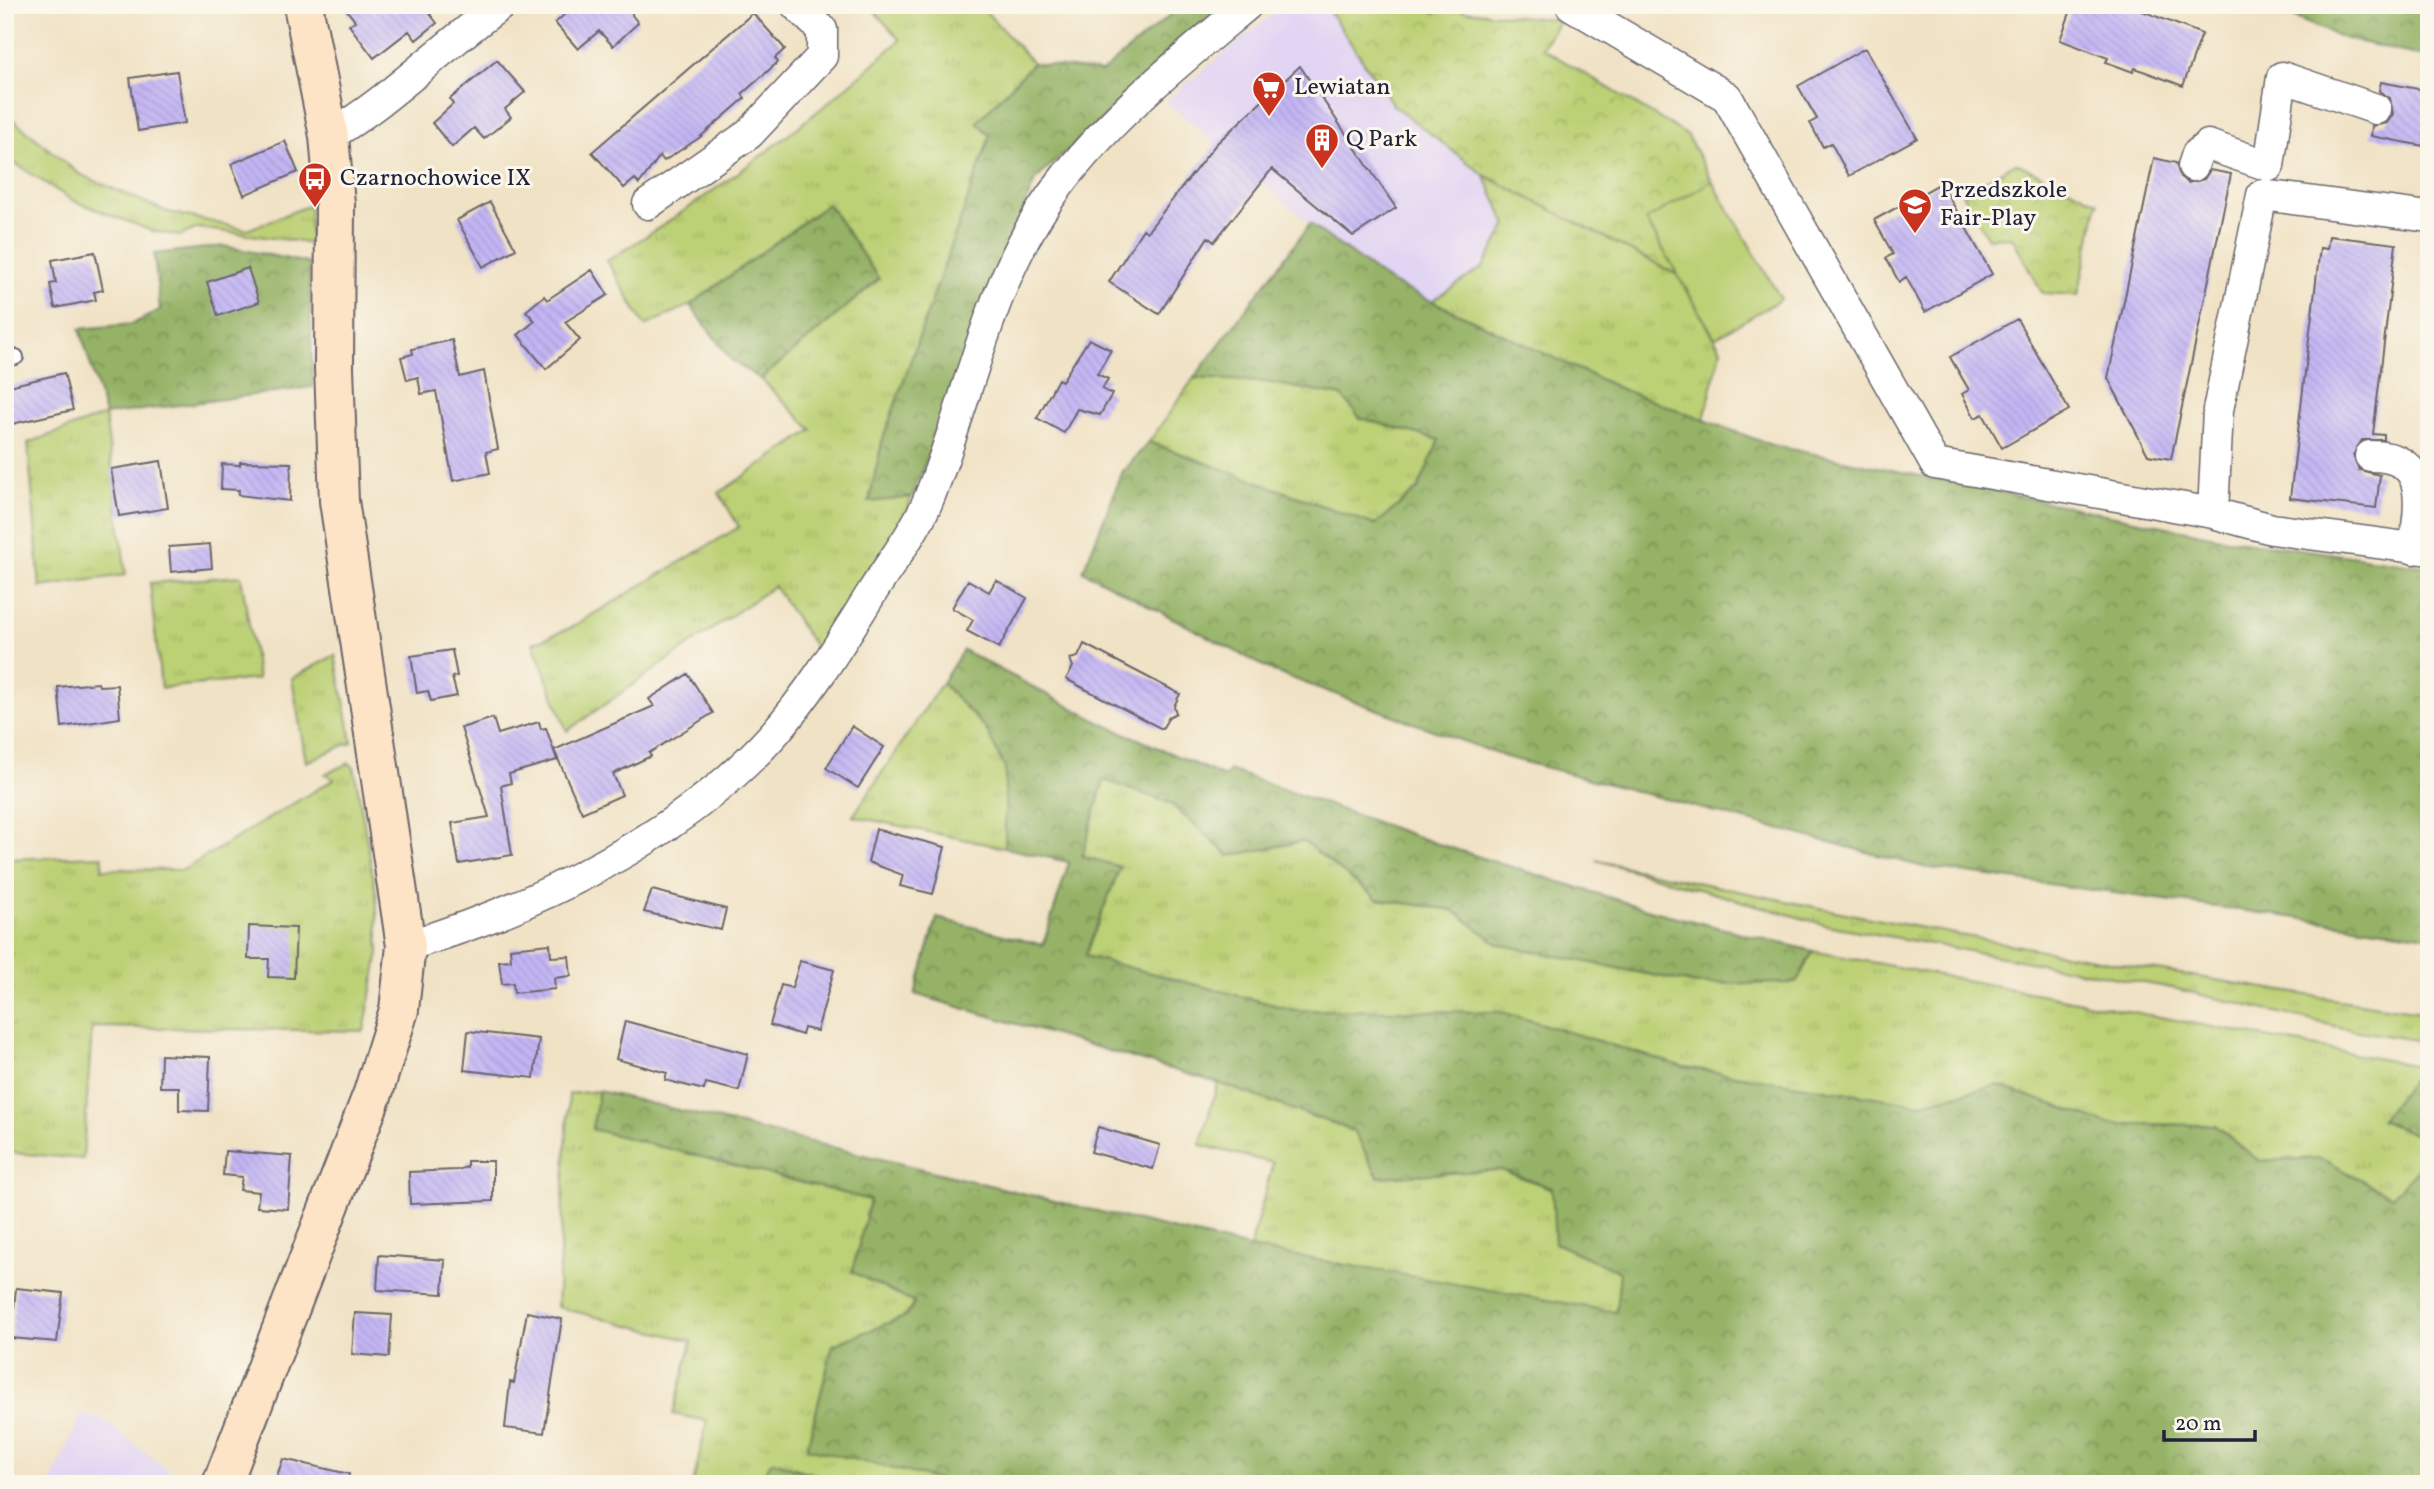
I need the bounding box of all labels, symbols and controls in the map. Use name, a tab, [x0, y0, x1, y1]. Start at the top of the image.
supermarket icon: Lewiatan	[1250, 69, 1288, 118]
place label: Lewiatan	[1294, 71, 1391, 105]
building icon: Q Park	[1303, 121, 1341, 170]
place label: Q Park	[1346, 123, 1417, 157]
bus stop icon: Czarnochowice IX	[296, 160, 334, 209]
place label: Czarnochowice IX	[340, 162, 531, 196]
place label: Przedszkole Fair-Play	[1940, 174, 2067, 236]
school or university icon: Przedszkole Fair-Play	[1896, 186, 1934, 235]
scale bar	[2164, 1398, 2256, 1442]
text: 20 m	[2175, 1410, 2221, 1439]

